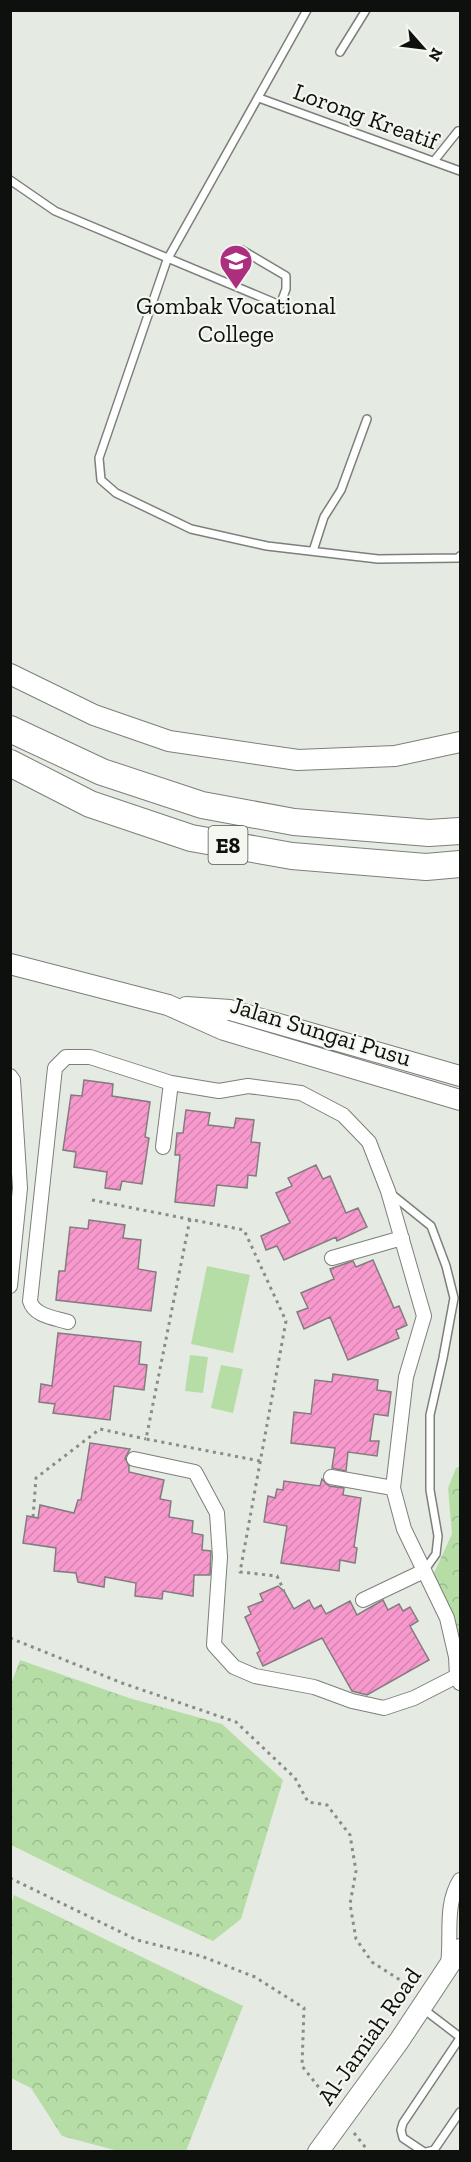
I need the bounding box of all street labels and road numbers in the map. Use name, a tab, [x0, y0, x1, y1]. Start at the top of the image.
street label: Lorong Kreatif	[290, 76, 444, 156]
road number: E8	[208, 826, 248, 864]
street label: Jalan Sungai Pusu	[227, 990, 415, 1072]
street label: Al-Jamiah Road	[311, 1962, 427, 2110]

